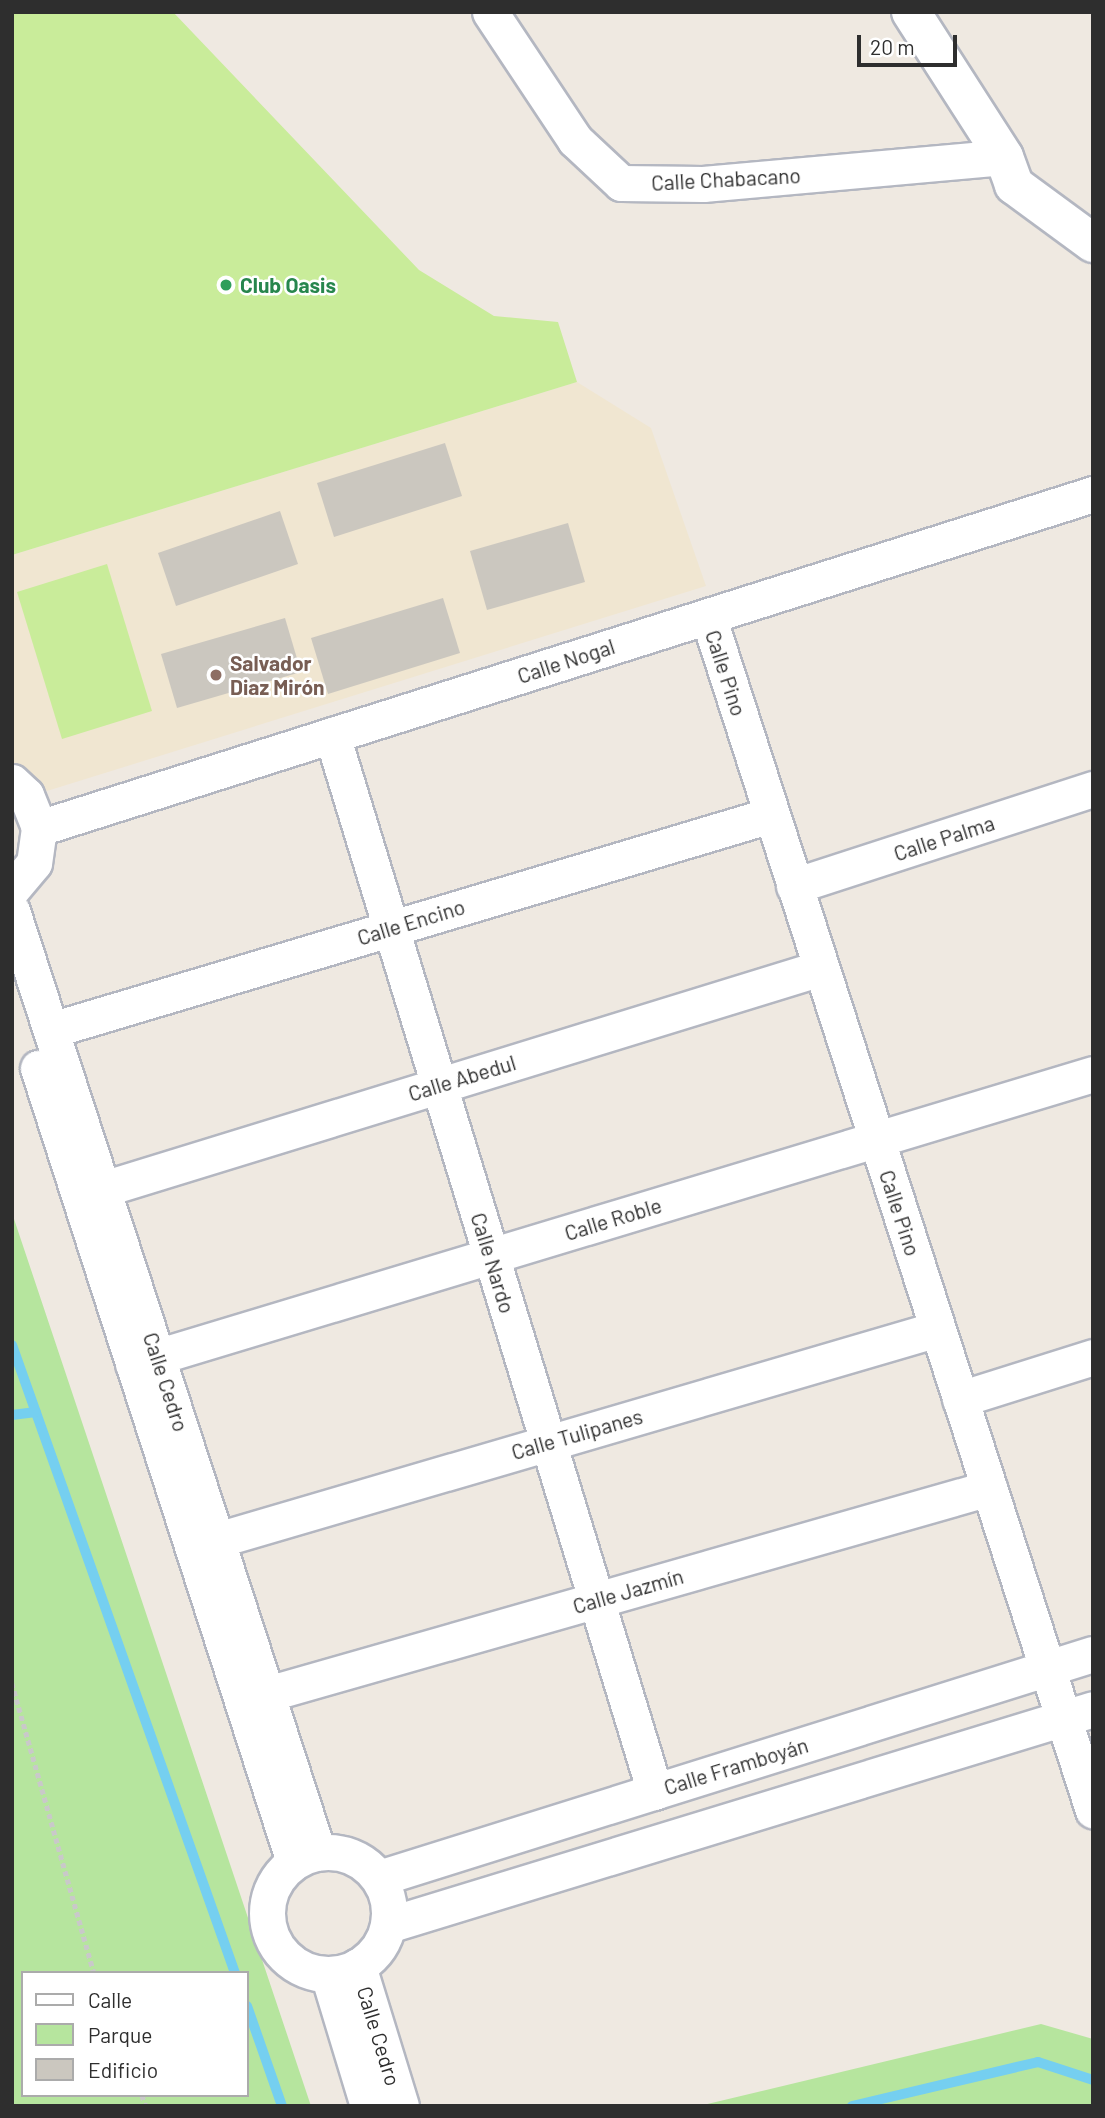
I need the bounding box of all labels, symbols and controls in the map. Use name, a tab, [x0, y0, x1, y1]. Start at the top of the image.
scale bar	[860, 21, 960, 65]
text: 20 m	[870, 34, 915, 59]
street label: Calle Chabacano	[651, 163, 801, 195]
place label: Club Oasis	[240, 272, 336, 298]
marker: Club Oasis	[218, 277, 234, 293]
street label: Calle Pino	[700, 627, 752, 719]
street label: Calle Nogal	[514, 633, 618, 689]
place label: Salvador Diaz Mirón	[230, 650, 324, 700]
marker: Salvador Diaz Mirón	[208, 667, 224, 683]
street label: Calle Palma	[890, 810, 998, 866]
street label: Calle Encino	[354, 894, 468, 950]
street label: Calle Abedul	[405, 1050, 519, 1106]
street label: Calle Pino	[874, 1167, 926, 1259]
street label: Calle Roble	[561, 1192, 665, 1246]
street label: Calle Nardo	[466, 1210, 520, 1316]
street label: Calle Cedro	[138, 1329, 194, 1435]
street label: Calle Tulipanes	[508, 1403, 646, 1465]
street label: Calle Jazmín	[570, 1563, 686, 1619]
street label: Calle Framboyán	[661, 1732, 811, 1800]
legend	[21, 1971, 248, 2097]
street label: Calle Cedro	[352, 1983, 406, 2089]
text: Calle	[88, 1987, 132, 2012]
text: Parque	[88, 2022, 153, 2047]
text: Edificio	[88, 2057, 158, 2082]

